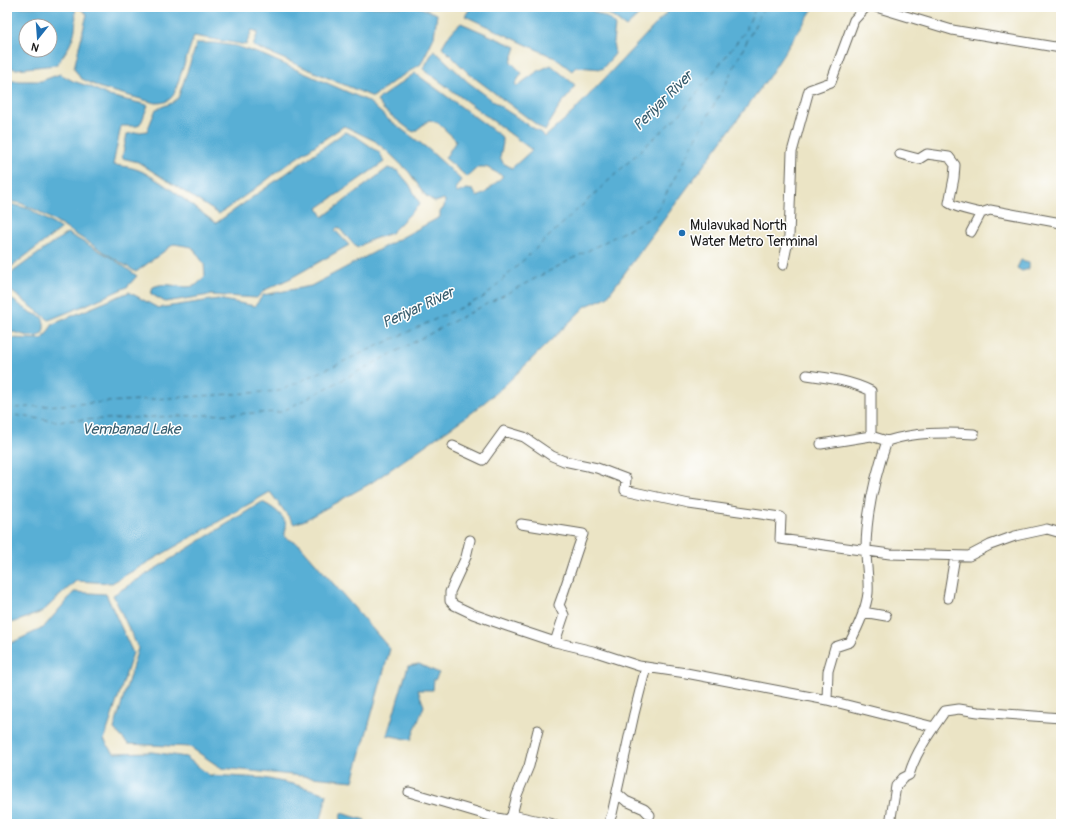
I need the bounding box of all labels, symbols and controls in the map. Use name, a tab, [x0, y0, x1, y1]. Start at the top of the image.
north arrow	[18, 18, 58, 58]
text: N	[29, 40, 41, 54]
water label: Periyar River	[629, 66, 698, 135]
place label: Mulavukad North Water Metro Terminal	[690, 217, 818, 250]
marker: Mulavukad North Water Metro Terminal	[677, 228, 687, 238]
water label: Periyar River	[379, 282, 458, 333]
water label: Vembanad Lake	[82, 420, 182, 439]

